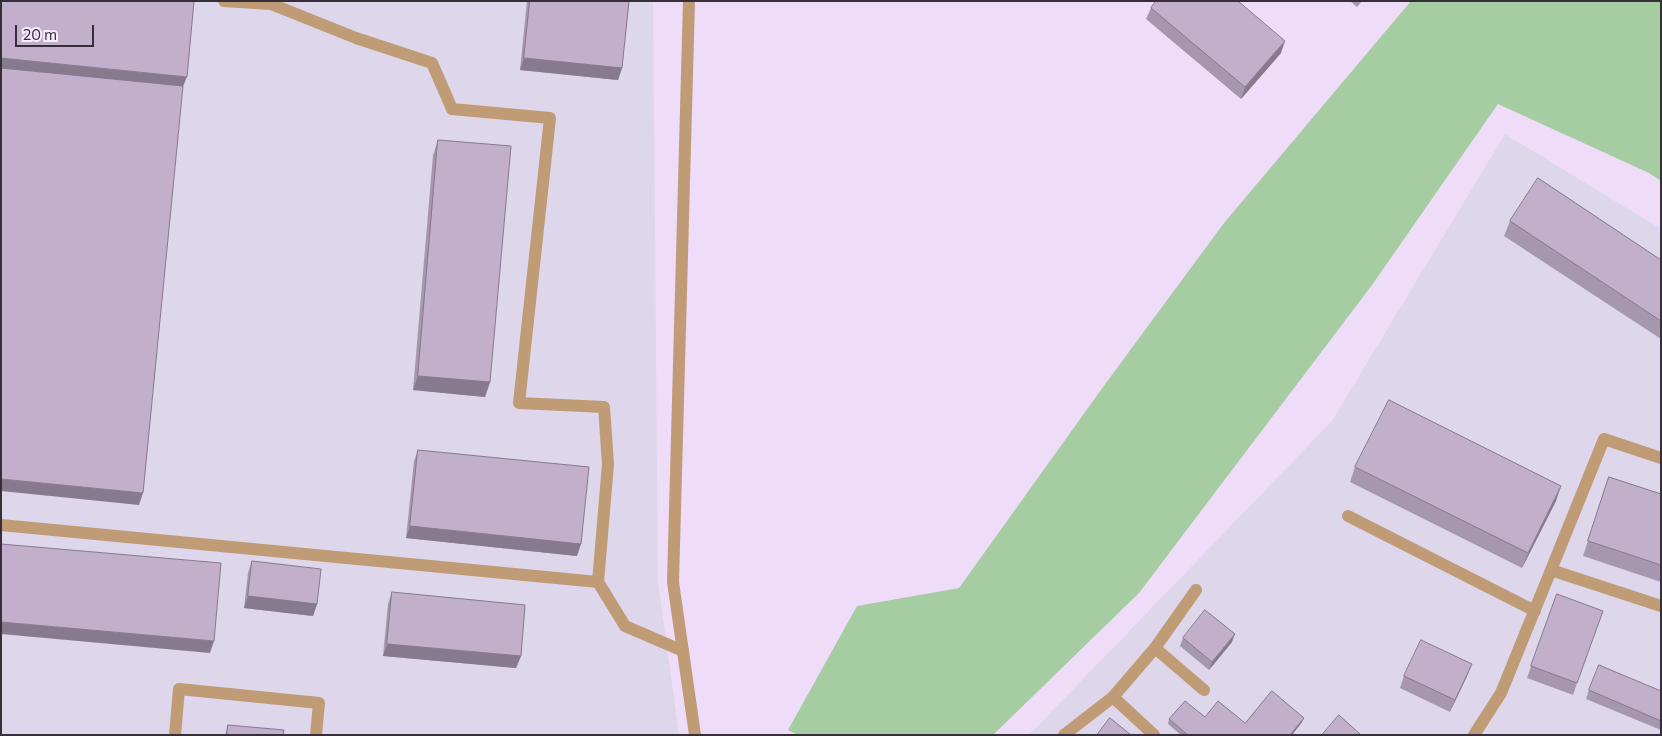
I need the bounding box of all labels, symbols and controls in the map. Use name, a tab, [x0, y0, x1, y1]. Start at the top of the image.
scale bar	[18, 15, 96, 47]
text: 20 m	[23, 25, 57, 43]

